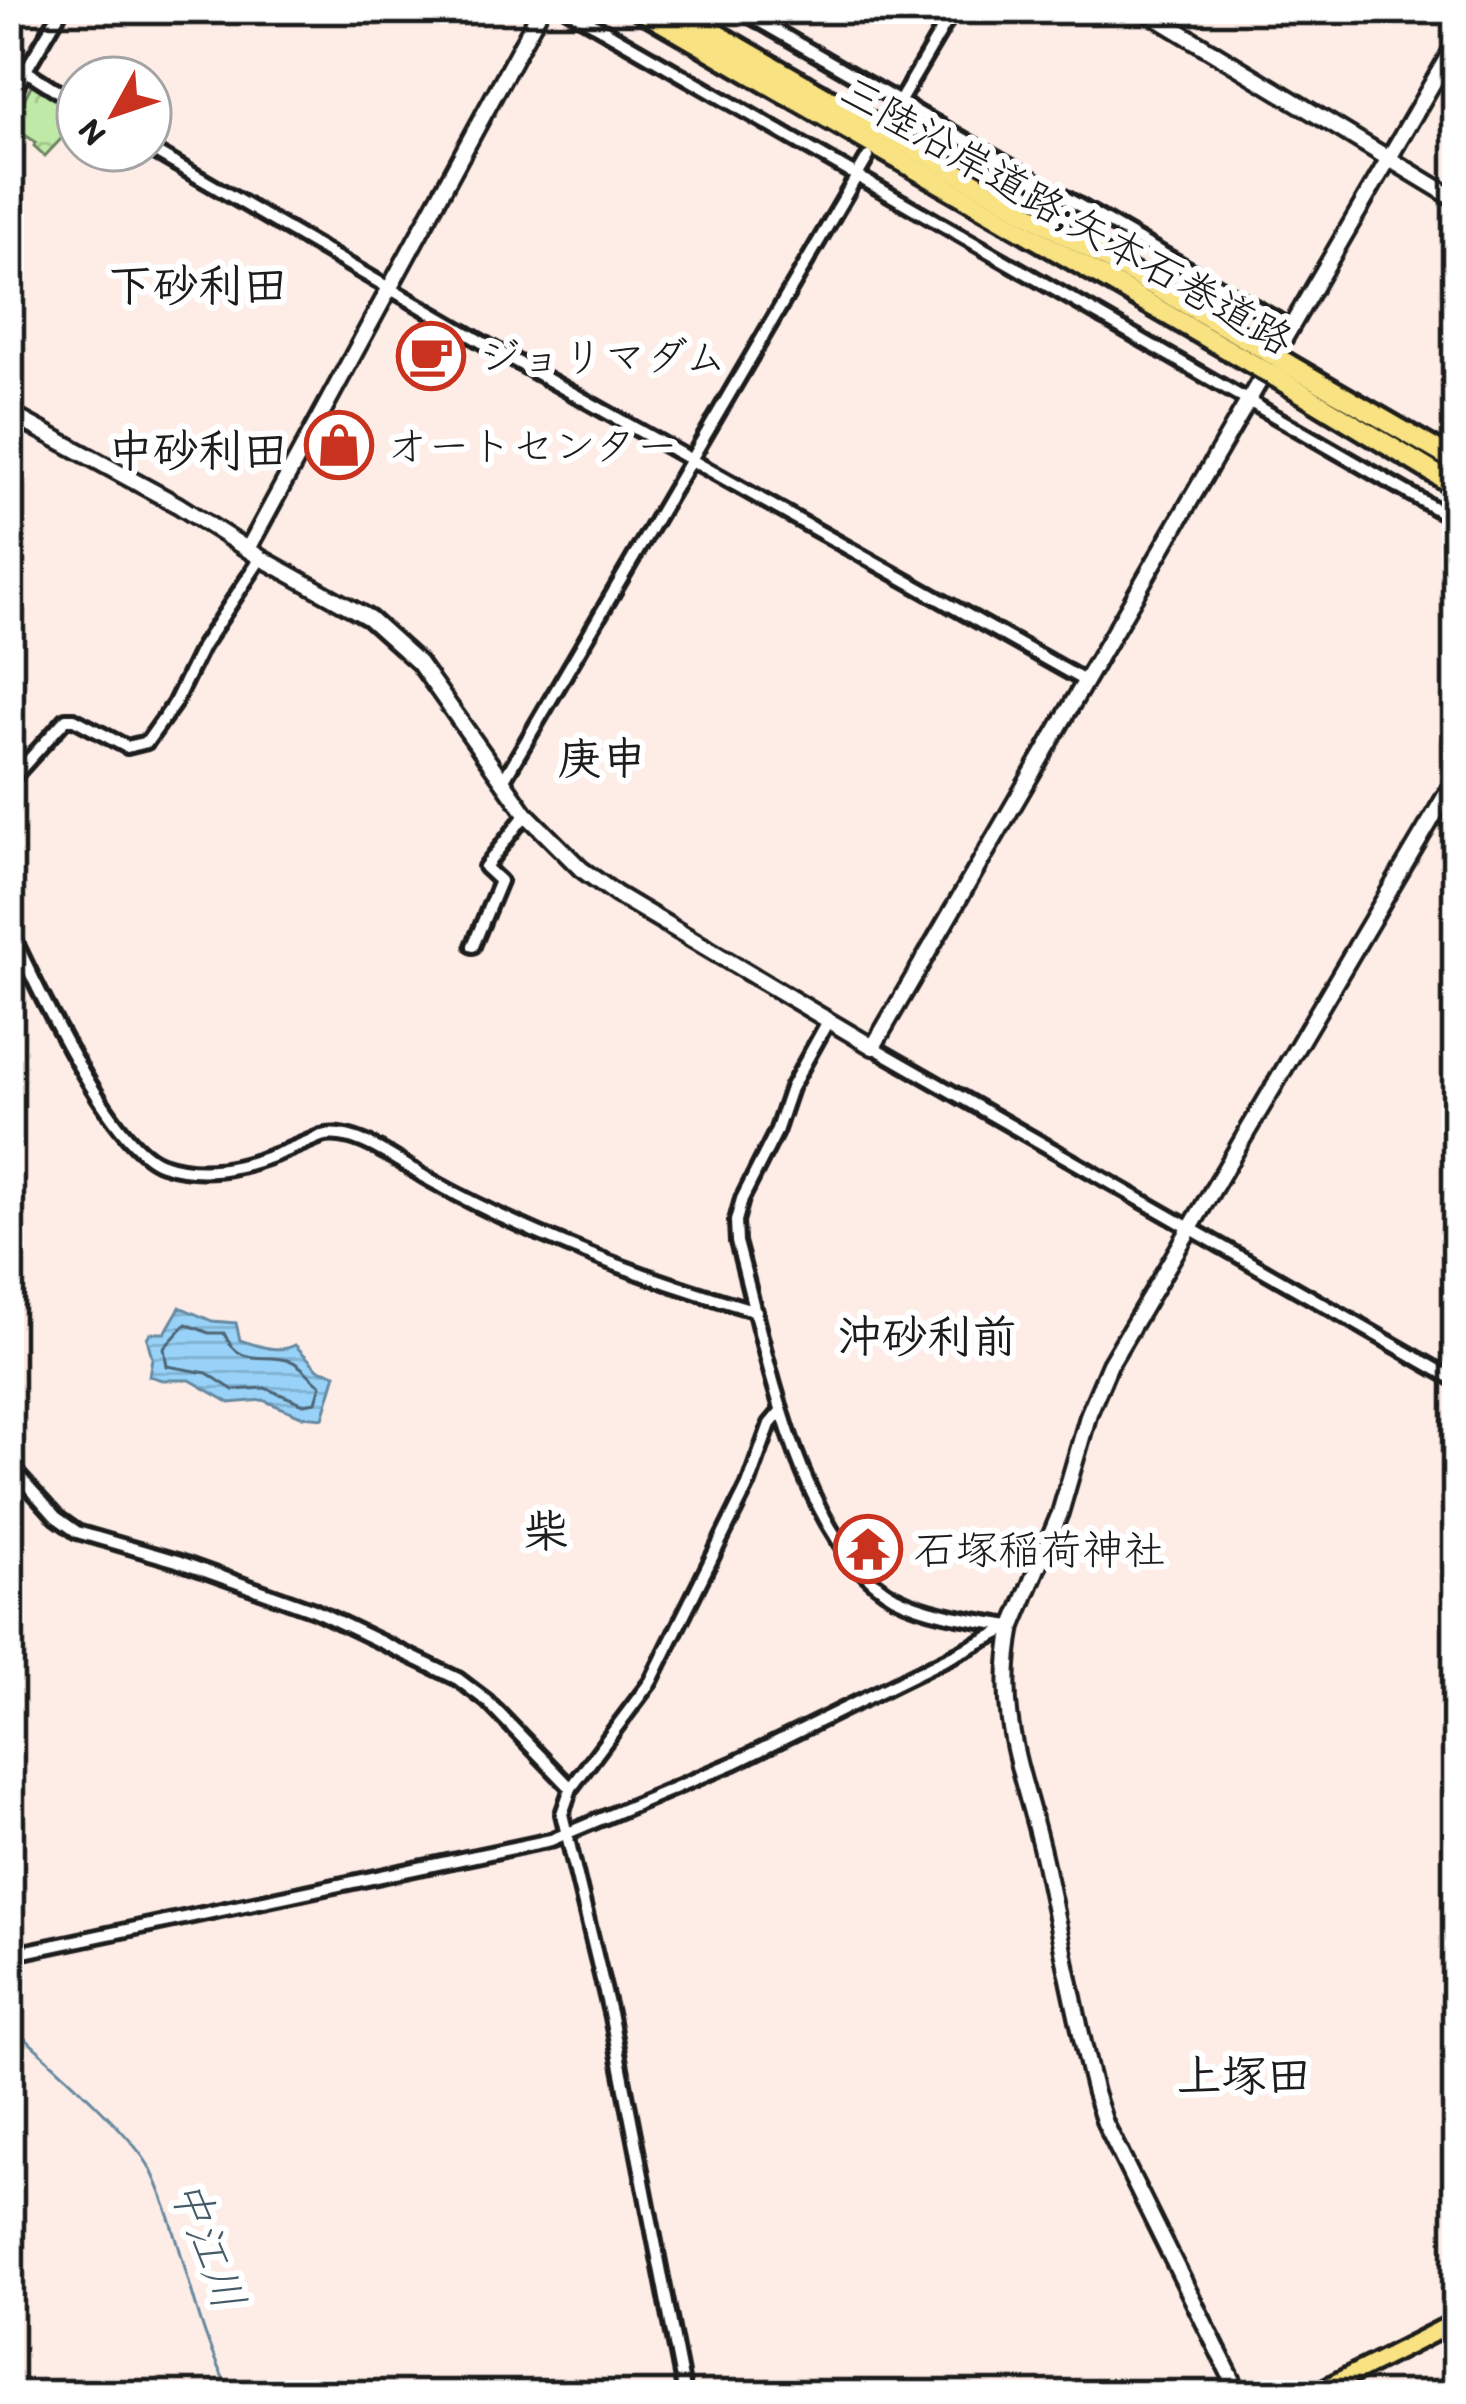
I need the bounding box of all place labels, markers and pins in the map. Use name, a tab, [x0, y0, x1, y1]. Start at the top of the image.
cafe icon: ジョリマダム	[396, 321, 466, 391]
place label: ジョリマダム	[478, 331, 727, 382]
shop icon: オートセンター	[304, 410, 374, 480]
place label: オートセンター	[386, 420, 678, 471]
temple icon: 石塚稲荷神社	[833, 1514, 903, 1584]
place label: 石塚稲荷神社	[914, 1524, 1166, 1575]

